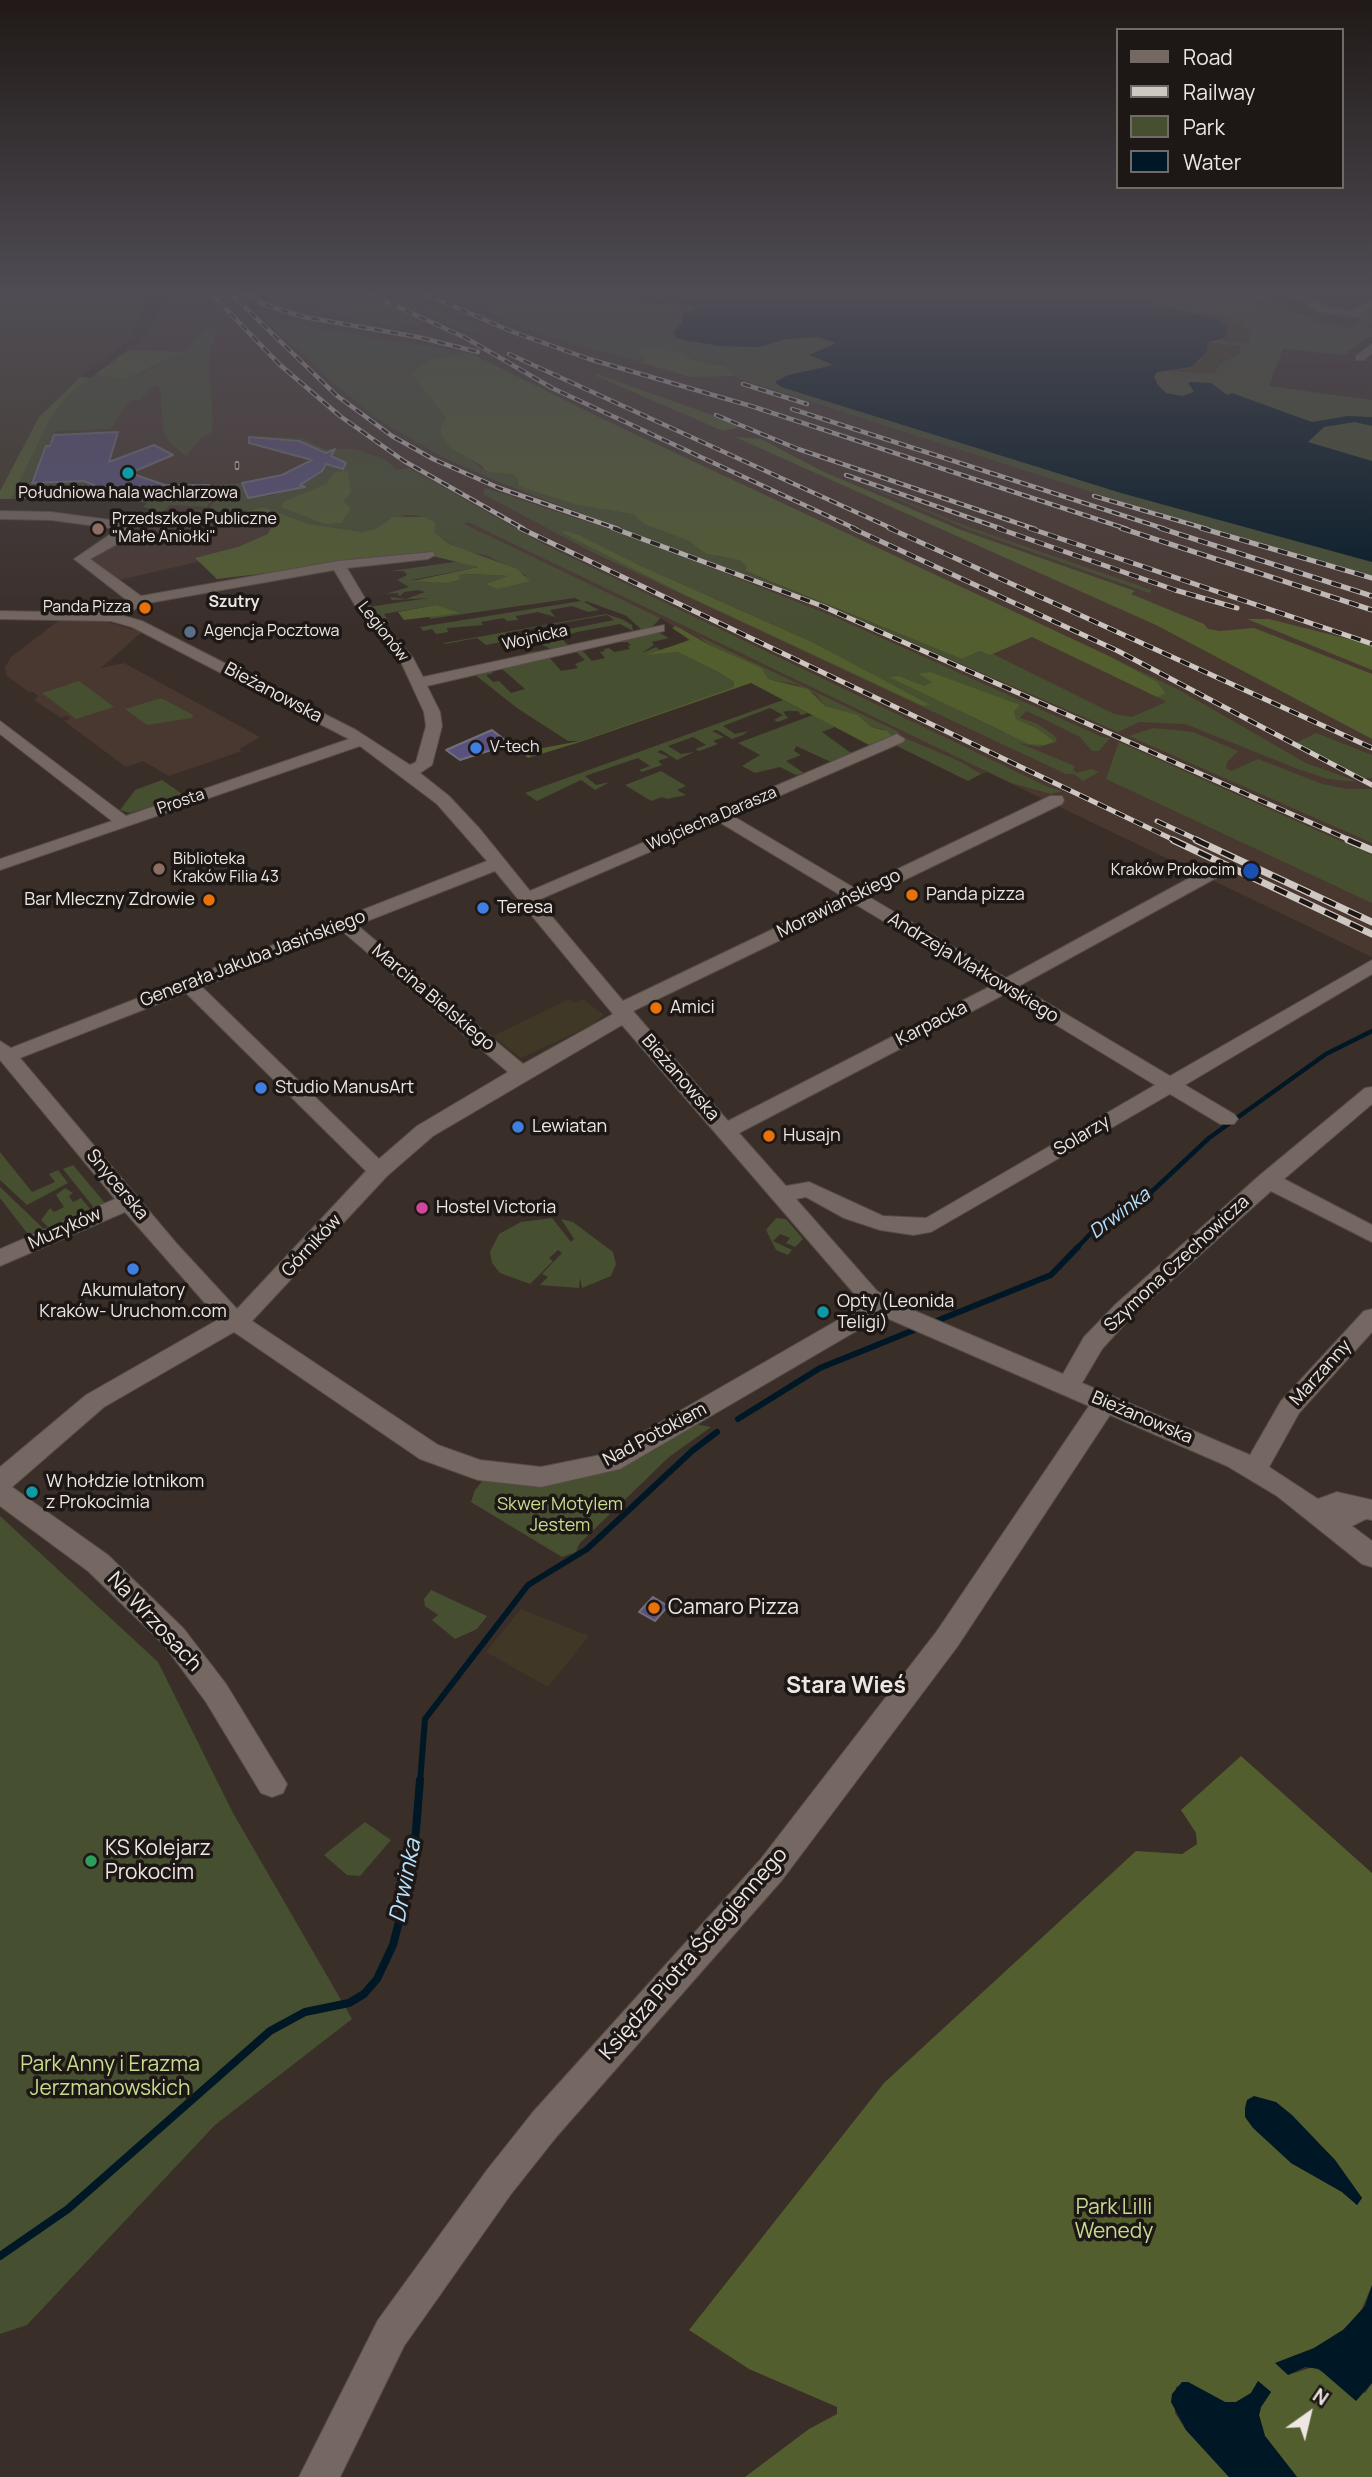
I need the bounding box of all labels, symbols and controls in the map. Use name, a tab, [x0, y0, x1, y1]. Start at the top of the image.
legend	[1116, 28, 1344, 189]
text: Road	[1183, 43, 1233, 71]
text: Railway	[1183, 78, 1255, 106]
text: Park	[1183, 113, 1225, 141]
text: Water	[1183, 148, 1241, 176]
marker: Południowa hala wachlarzowa	[120, 465, 136, 481]
place label: Południowa hala wachlarzowa	[18, 484, 238, 504]
place label: Przedszkole Publiczne "Małe Aniołki"	[112, 510, 277, 548]
marker: Przedszkole Publiczne "Małe Aniołki"	[90, 521, 106, 537]
district label: Szutry	[208, 593, 260, 613]
place label: Panda Pizza	[43, 598, 131, 618]
street label: Legionów	[354, 598, 412, 666]
marker: Panda Pizza	[137, 600, 153, 616]
street label: Wojnicka	[500, 621, 570, 655]
place label: Agencja Pocztowa	[204, 622, 339, 642]
marker: Agencja Pocztowa	[182, 624, 198, 640]
street label: Bieżanowska	[220, 658, 326, 728]
place label: V-tech	[490, 738, 539, 758]
marker: V-tech	[468, 740, 484, 756]
street label: Wojciecha Darasza	[644, 783, 780, 855]
street label: Prosta	[155, 785, 207, 819]
place label: Biblioteka Kraków Filia 43	[173, 850, 279, 888]
marker: Biblioteka Kraków Filia 43	[151, 861, 167, 877]
place label: Kraków Prokocim	[1111, 861, 1235, 881]
marker: Kraków Prokocim	[1241, 861, 1261, 881]
street label: Morawiańskiego	[774, 865, 904, 943]
place label: Panda pizza	[926, 884, 1025, 906]
marker: Panda pizza	[904, 887, 920, 903]
place label: Bar Mleczny Zdrowie	[24, 889, 195, 911]
marker: Bar Mleczny Zdrowie	[201, 892, 217, 908]
place label: Teresa	[497, 897, 553, 919]
marker: Teresa	[475, 900, 491, 916]
street label: Generała Jakuba Jasińskiego	[137, 906, 369, 1012]
street label: Andrzeja Małkowskiego	[884, 908, 1062, 1028]
street label: Marcina Bielskiego	[367, 940, 499, 1056]
place label: Amici	[670, 997, 715, 1019]
street label: Karpacka	[893, 997, 971, 1051]
marker: Amici	[648, 1000, 664, 1016]
street label: Bieżanowska	[637, 1030, 723, 1126]
place label: Studio ManusArt	[275, 1077, 414, 1099]
marker: Studio ManusArt	[253, 1080, 269, 1096]
street label: Solarzy	[1050, 1111, 1114, 1161]
place label: Lewiatan	[532, 1116, 607, 1138]
marker: Lewiatan	[510, 1119, 526, 1135]
place label: Husajn	[783, 1125, 841, 1147]
marker: Husajn	[761, 1128, 777, 1144]
street label: Snycerska	[81, 1145, 153, 1225]
water label: Drwinka	[1085, 1184, 1155, 1244]
street label: Szymona Czechowicza	[1100, 1191, 1254, 1337]
place label: Hostel Victoria	[436, 1197, 556, 1219]
marker: Hostel Victoria	[414, 1200, 430, 1216]
street label: Muzyków	[25, 1203, 105, 1255]
street label: Górników	[278, 1210, 346, 1282]
marker: Akumulatory Kraków- Uruchom.com	[125, 1261, 141, 1277]
place label: Akumulatory Kraków- Uruchom.com	[39, 1280, 227, 1322]
place label: Opty (Leonida Teligi)	[837, 1291, 954, 1334]
marker: Opty (Leonida Teligi)	[815, 1304, 831, 1320]
street label: Marzanny	[1286, 1336, 1356, 1410]
street label: Bieżanowska	[1088, 1387, 1196, 1449]
street label: Nad Potokiem	[600, 1399, 710, 1471]
place label: W hołdzie lotnikom z Prokocimia	[46, 1471, 204, 1514]
marker: W hołdzie lotnikom z Prokocimia	[24, 1484, 40, 1500]
park label: Skwer Motylem Jestem	[497, 1494, 623, 1536]
street label: Na Wrzosach	[102, 1567, 206, 1677]
place label: Camaro Pizza	[668, 1595, 799, 1621]
marker: Camaro Pizza	[646, 1600, 662, 1616]
district label: Stara Wieś	[786, 1673, 906, 1701]
place label: KS Kolejarz Prokocim	[105, 1836, 211, 1886]
water label: Drwinka	[384, 1837, 428, 1925]
street label: Księdza Piotra Ściegiennego	[595, 1843, 793, 2065]
marker: KS Kolejarz Prokocim	[83, 1853, 99, 1869]
park label: Park Anny i Erazma Jerzmanowskich	[20, 2052, 200, 2102]
park label: Park Lilli Wenedy	[1075, 2195, 1153, 2245]
north arrow	[1274, 2379, 1344, 2449]
text: N	[1308, 2382, 1334, 2411]

